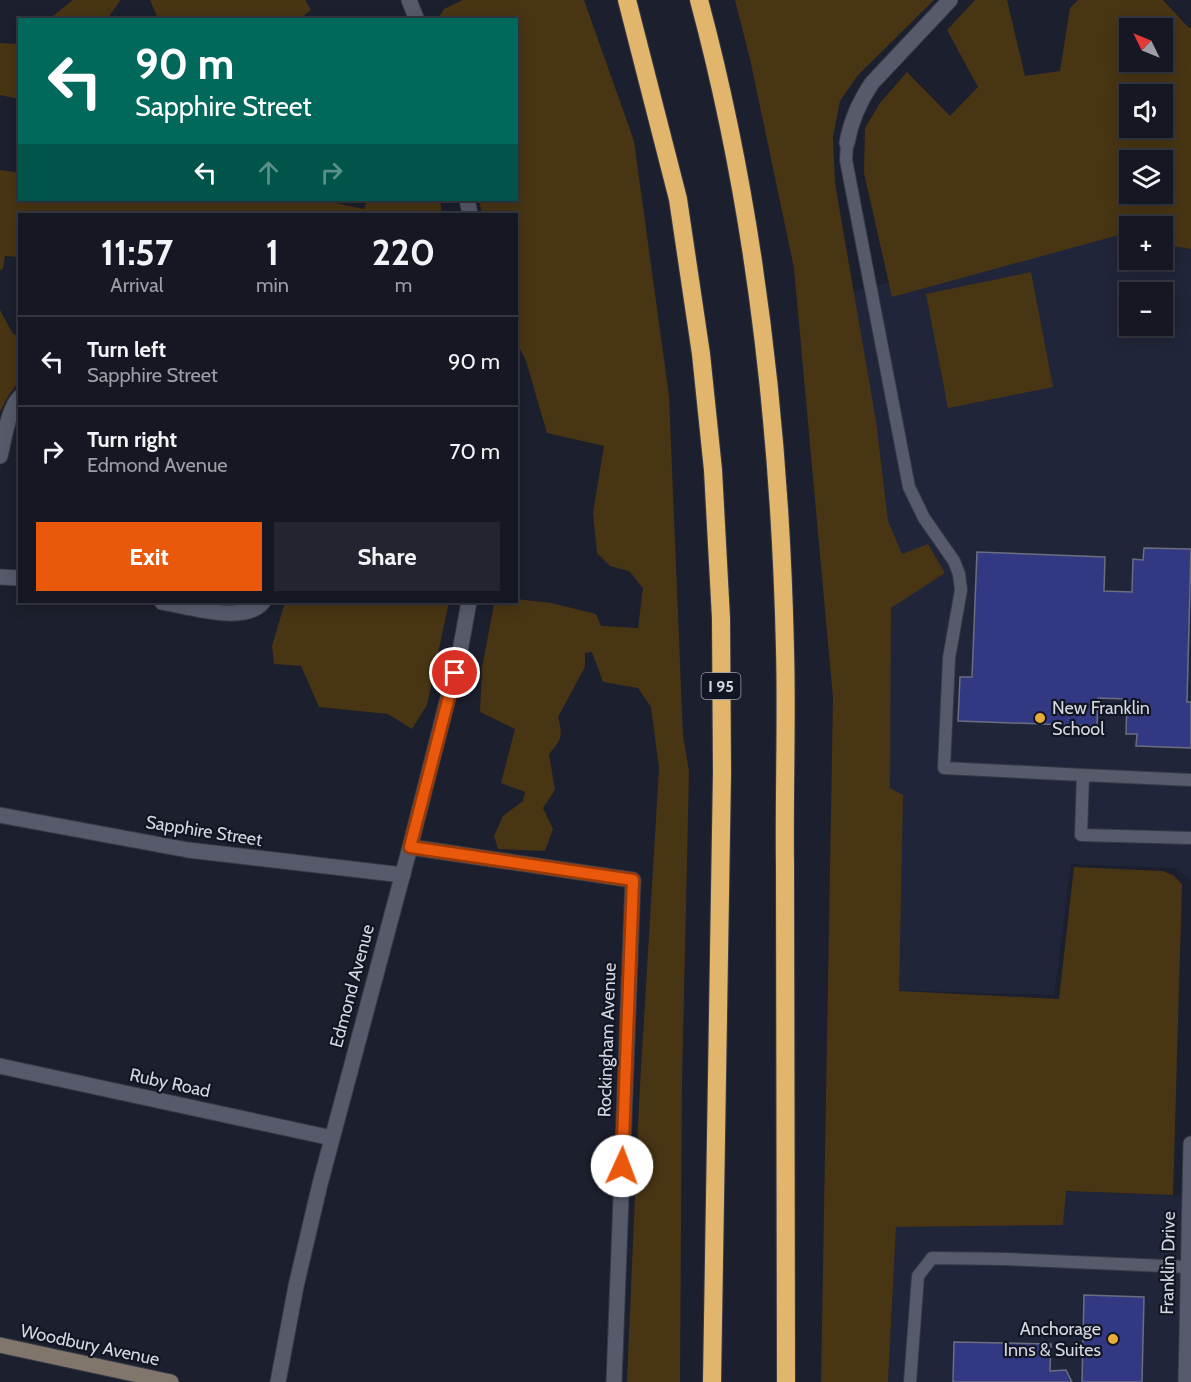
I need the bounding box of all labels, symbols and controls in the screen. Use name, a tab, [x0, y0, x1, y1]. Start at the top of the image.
north arrow	[1119, 18, 1173, 72]
map controls	[1119, 18, 1173, 336]
text: 90 m	[135, 38, 234, 90]
icon: left	[36, 42, 114, 120]
button: sound	[1119, 84, 1173, 138]
text: Sapphire Street	[135, 90, 312, 123]
button: layers	[1119, 150, 1173, 204]
icon: left	[189, 156, 222, 189]
icon: ahead	[252, 156, 285, 189]
icon: right	[315, 156, 348, 189]
button: +	[1119, 216, 1173, 270]
text: 11:57	[101, 230, 173, 274]
text: 1	[266, 230, 279, 274]
text: 220	[372, 230, 435, 274]
text: Arrival	[110, 273, 164, 297]
text: min	[256, 273, 289, 297]
text: m	[395, 273, 412, 297]
button: −	[1119, 282, 1173, 336]
text: Turn left	[87, 336, 166, 363]
icon: left	[36, 345, 69, 378]
text: 90 m	[448, 348, 500, 375]
text: Sapphire Street	[87, 363, 218, 387]
text: Turn right	[87, 426, 177, 453]
icon: right	[36, 435, 69, 468]
text: 70 m	[450, 438, 500, 465]
text: Edmond Avenue	[87, 453, 228, 477]
button: Exit	[36, 522, 262, 591]
button: Share	[274, 522, 500, 591]
pin	[429, 647, 480, 698]
icon: arrive	[438, 656, 471, 689]
road number: I 95	[702, 673, 740, 699]
place label: New Franklin School	[1052, 697, 1150, 740]
marker: New Franklin School	[1033, 711, 1047, 725]
street label: Sapphire Street	[144, 811, 264, 851]
street label: Edmond Avenue	[325, 922, 379, 1050]
street label: Rockingham Avenue	[593, 962, 621, 1118]
street label: Ruby Road	[128, 1064, 212, 1102]
position arrow	[590, 1134, 654, 1198]
street label: Franklin Drive	[1156, 1211, 1180, 1315]
place label: Anchorage Inns & Suites	[1004, 1318, 1101, 1361]
street label: Woodbury Avenue	[19, 1320, 161, 1370]
marker: Anchorage Inns & Suites	[1106, 1332, 1120, 1346]

